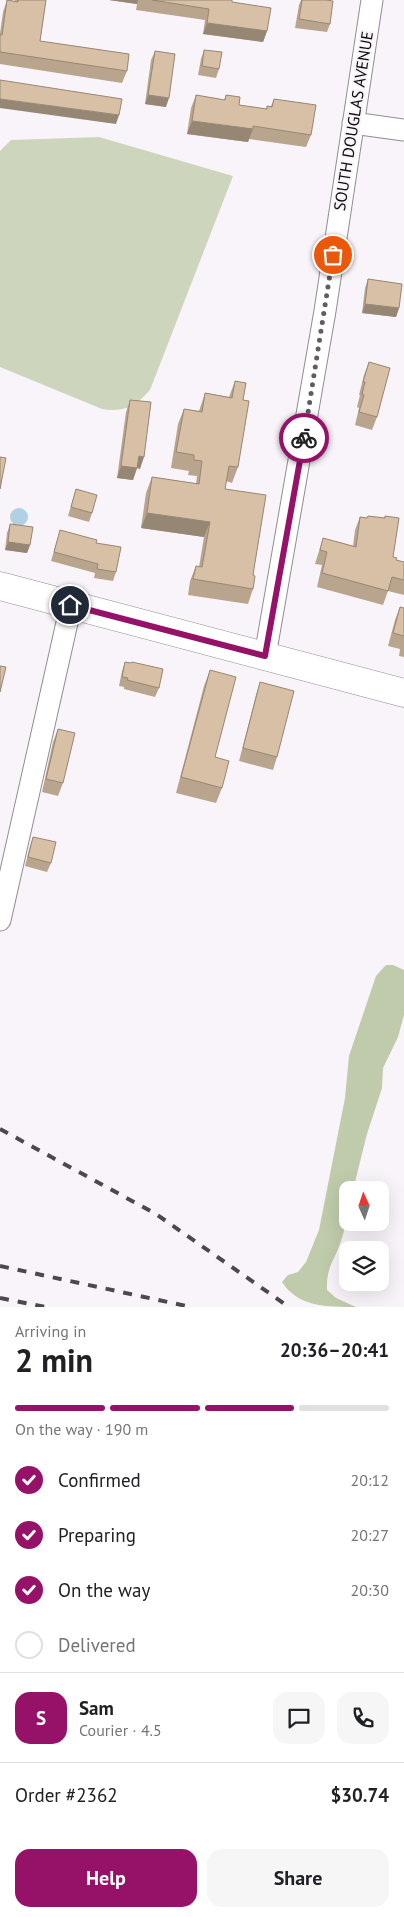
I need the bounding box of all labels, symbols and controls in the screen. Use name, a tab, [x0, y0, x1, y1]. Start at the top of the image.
street label: SOUTH DOUGLAS AVENUE	[329, 30, 377, 212]
pin	[312, 234, 354, 276]
icon: bag	[319, 241, 347, 269]
courier	[279, 413, 329, 463]
icon: bike	[290, 424, 318, 452]
pin	[49, 584, 91, 626]
icon: home	[56, 591, 84, 619]
north arrow	[339, 1181, 389, 1231]
map controls	[339, 1181, 389, 1291]
button: layers	[339, 1241, 389, 1291]
text: Arriving in	[15, 1321, 86, 1341]
text: 20:36–20:41	[280, 1338, 389, 1362]
text: 2 min	[15, 1339, 93, 1381]
text: On the way · 190 m	[15, 1419, 148, 1439]
icon: check	[15, 1466, 43, 1494]
text: Confirmed	[58, 1468, 141, 1492]
text: 20:12	[351, 1470, 389, 1490]
icon: check	[15, 1521, 43, 1549]
text: Preparing	[58, 1523, 136, 1547]
text: 20:27	[351, 1525, 389, 1545]
icon: check	[15, 1576, 43, 1604]
text: On the way	[58, 1578, 150, 1602]
text: 20:30	[351, 1580, 389, 1600]
text: Delivered	[58, 1633, 136, 1657]
button: chat	[273, 1692, 325, 1744]
button: phone	[337, 1692, 389, 1744]
text: Sam	[79, 1696, 114, 1720]
text: S	[36, 1706, 46, 1730]
text: Courier · 4.5	[79, 1720, 162, 1740]
text: Order #2362	[15, 1783, 118, 1807]
text: $30.74	[330, 1783, 389, 1807]
button: Help	[15, 1849, 197, 1907]
button: Share	[207, 1849, 389, 1907]

